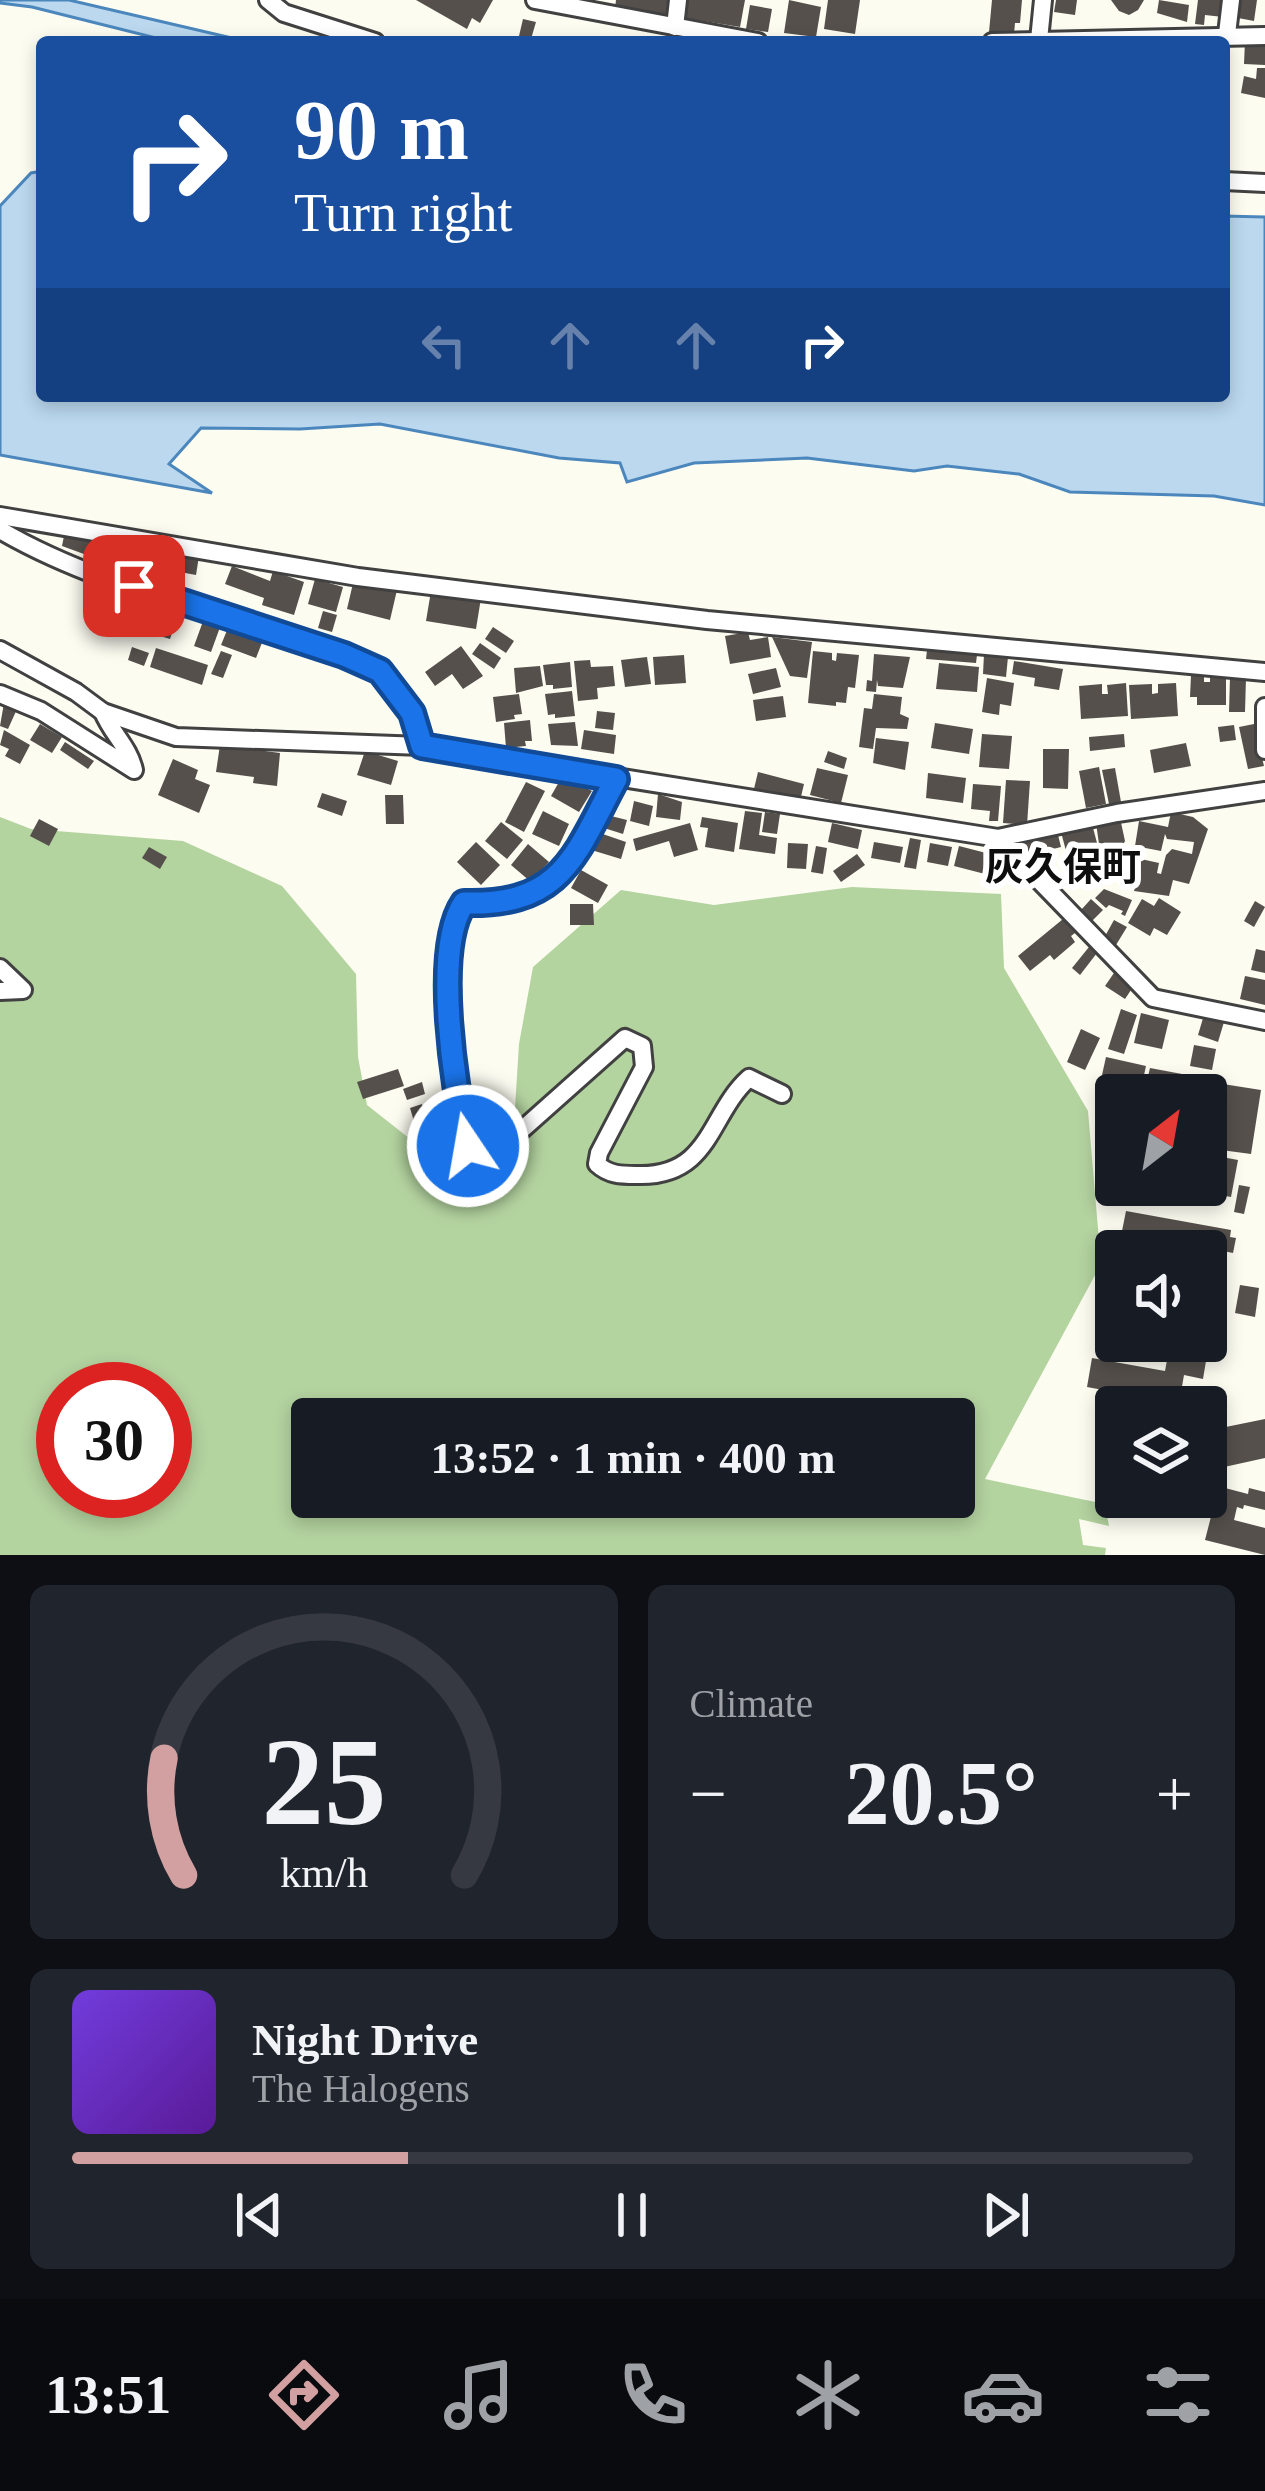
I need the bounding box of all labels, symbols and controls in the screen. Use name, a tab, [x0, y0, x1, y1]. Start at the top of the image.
icon: right	[96, 84, 252, 240]
text: 90 m	[294, 84, 469, 177]
text: Turn right	[294, 183, 513, 243]
icon: left	[411, 312, 477, 378]
icon: ahead	[537, 312, 603, 378]
icon: ahead	[663, 312, 729, 378]
icon: right	[789, 312, 855, 378]
pin	[83, 535, 185, 637]
icon: arrive	[101, 553, 167, 619]
district label: 灰久保町	[985, 845, 1141, 888]
north arrow	[1095, 1074, 1227, 1206]
map controls	[1095, 1074, 1227, 1518]
position arrow	[405, 1083, 531, 1209]
button: sound	[1095, 1230, 1227, 1362]
speed limit sign: 30	[36, 1362, 192, 1518]
button: layers	[1095, 1386, 1227, 1518]
text: 13:52 · 1 min · 400 m	[431, 1433, 836, 1483]
text: Climate	[690, 1682, 813, 1725]
text: 25	[261, 1713, 386, 1851]
text: 20.5°	[845, 1744, 1038, 1843]
text: −	[690, 1757, 727, 1830]
text: +	[1156, 1757, 1193, 1830]
text: km/h	[280, 1849, 368, 1896]
text: Night Drive	[252, 2015, 478, 2065]
text: The Halogens	[252, 2067, 470, 2110]
icon: previous	[226, 2182, 292, 2248]
icon: pause	[599, 2182, 665, 2248]
icon: next	[973, 2182, 1039, 2248]
icon: directions	[262, 2353, 346, 2437]
icon: music	[437, 2353, 521, 2437]
icon: phone	[611, 2353, 695, 2437]
icon: climate	[786, 2353, 870, 2437]
icon: car	[961, 2353, 1045, 2437]
icon: filters	[1136, 2353, 1220, 2437]
text: 13:51	[45, 2365, 171, 2425]

